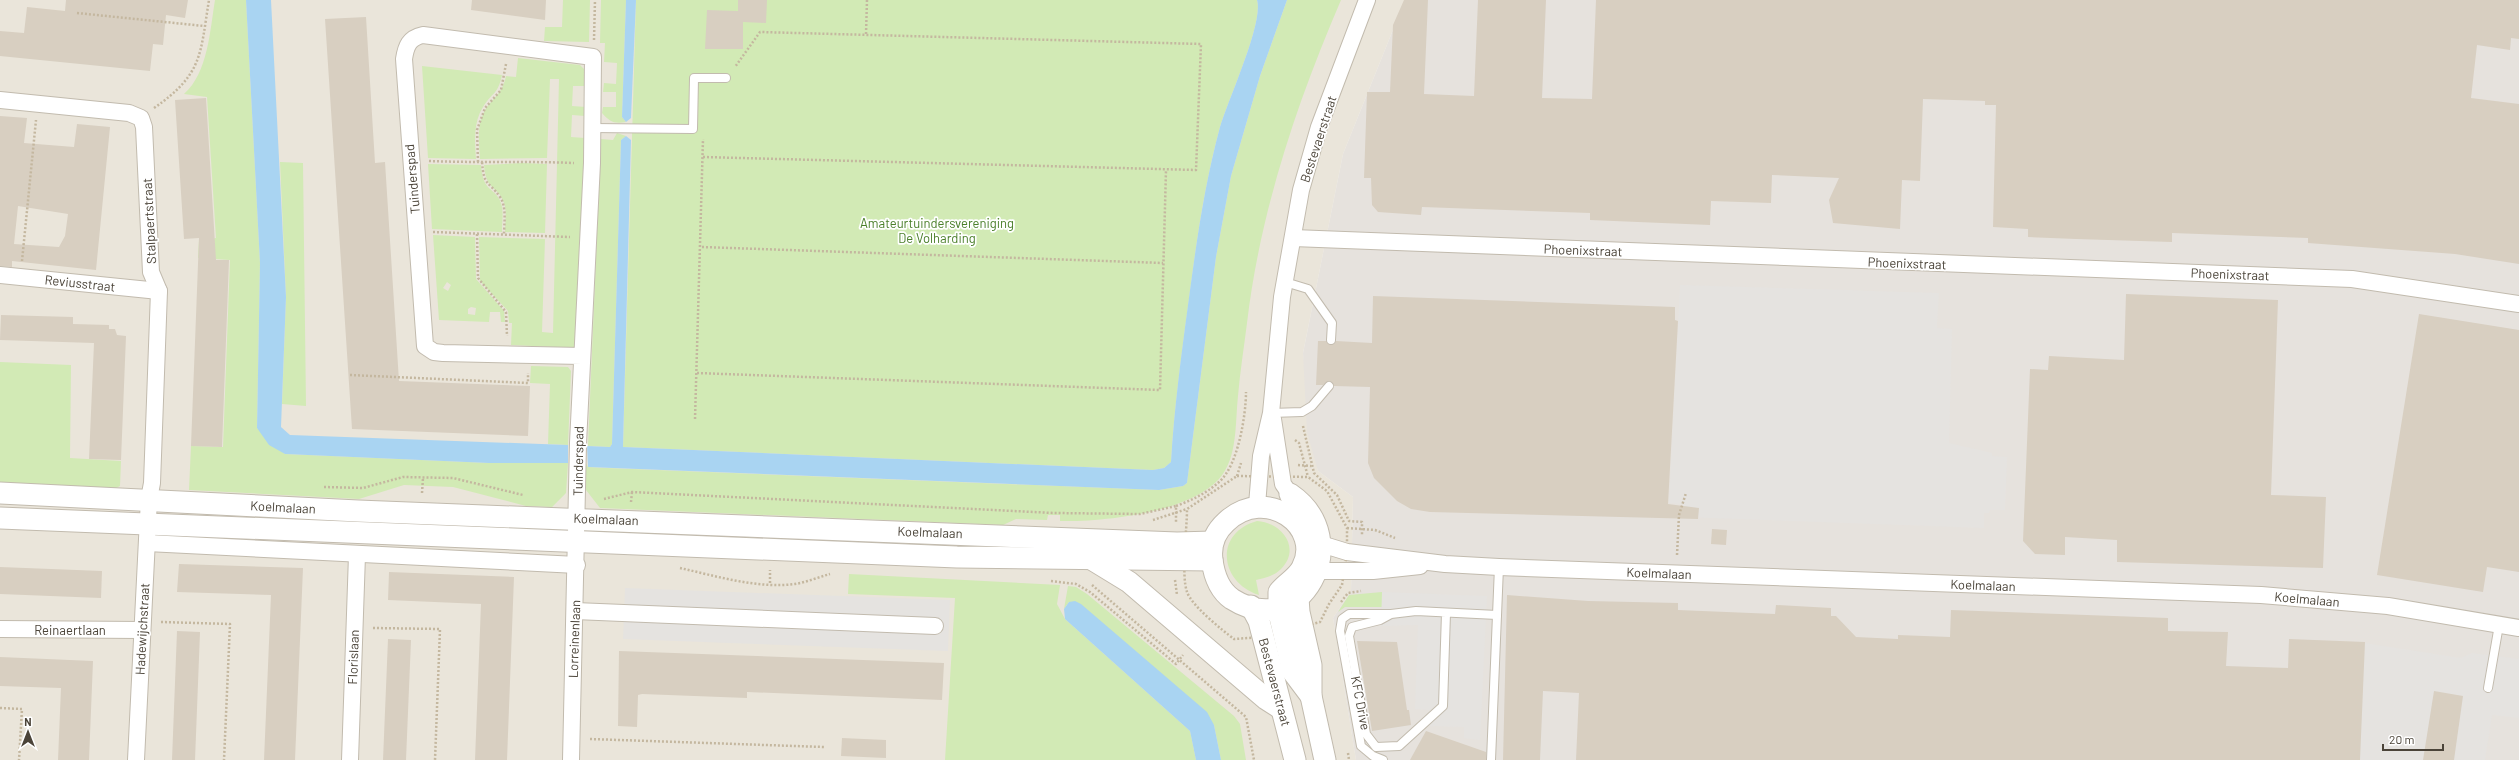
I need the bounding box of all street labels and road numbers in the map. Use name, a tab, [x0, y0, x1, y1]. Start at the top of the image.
street label: Bestevaerstraat	[1296, 94, 1340, 184]
street label: Tuinderspad	[401, 143, 423, 215]
street label: Stalpaertstraat	[139, 178, 159, 264]
street label: Phoenixstraat	[1543, 241, 1623, 259]
street label: Phoenixstraat	[1867, 254, 1947, 272]
street label: Phoenixstraat	[2190, 265, 2270, 283]
street label: Reviusstraat	[44, 271, 116, 295]
street label: Tuinderspad	[569, 426, 587, 496]
street label: Koelmalaan	[250, 497, 316, 517]
street label: Koelmalaan	[573, 510, 639, 528]
street label: Koelmalaan	[897, 523, 963, 541]
street label: Koelmalaan	[1626, 564, 1692, 582]
street label: Koelmalaan	[1950, 576, 2016, 594]
street label: Hadewijchstraat	[132, 582, 152, 676]
street label: Koelmalaan	[2274, 588, 2340, 610]
street label: Lorreinenlaan	[565, 600, 583, 678]
street label: Reinaertlaan	[34, 622, 106, 638]
street label: Florislaan	[344, 629, 362, 685]
street label: Bestevaerstraat	[1256, 636, 1294, 728]
street label: KFC Drive	[1348, 675, 1374, 731]

